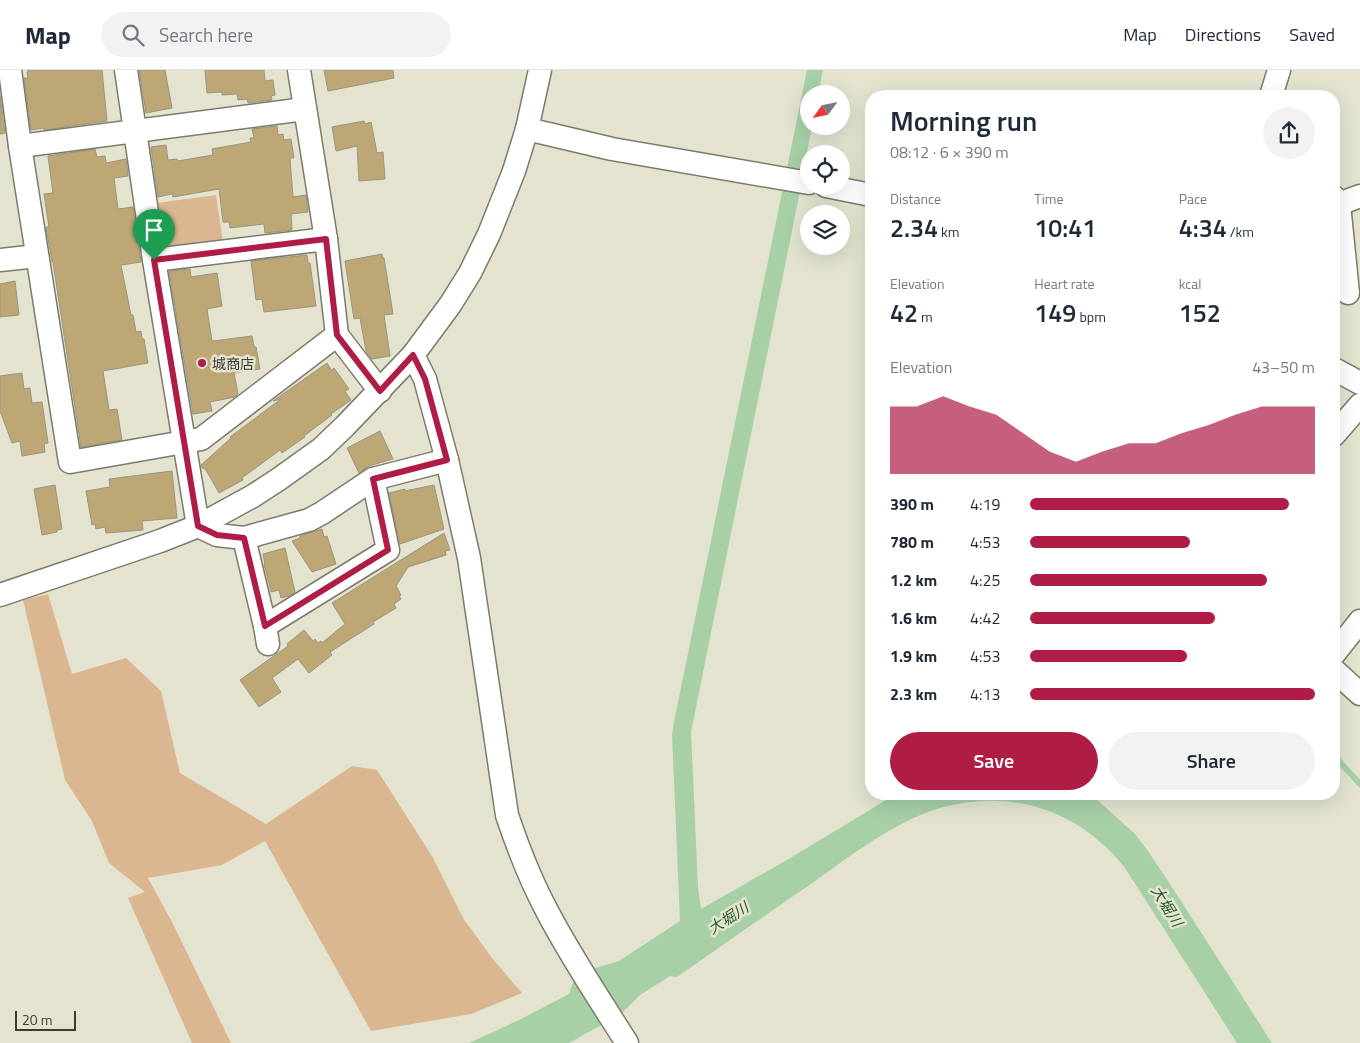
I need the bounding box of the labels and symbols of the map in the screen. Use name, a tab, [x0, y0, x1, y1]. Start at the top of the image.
north arrow	[800, 85, 850, 135]
pin	[133, 209, 175, 260]
place label: 城商店	[212, 353, 254, 374]
marker: 城商店	[196, 357, 208, 369]
water label: 大堀川	[1145, 881, 1190, 933]
water label: 大堀川	[703, 895, 755, 940]
scale bar	[15, 1008, 76, 1031]

